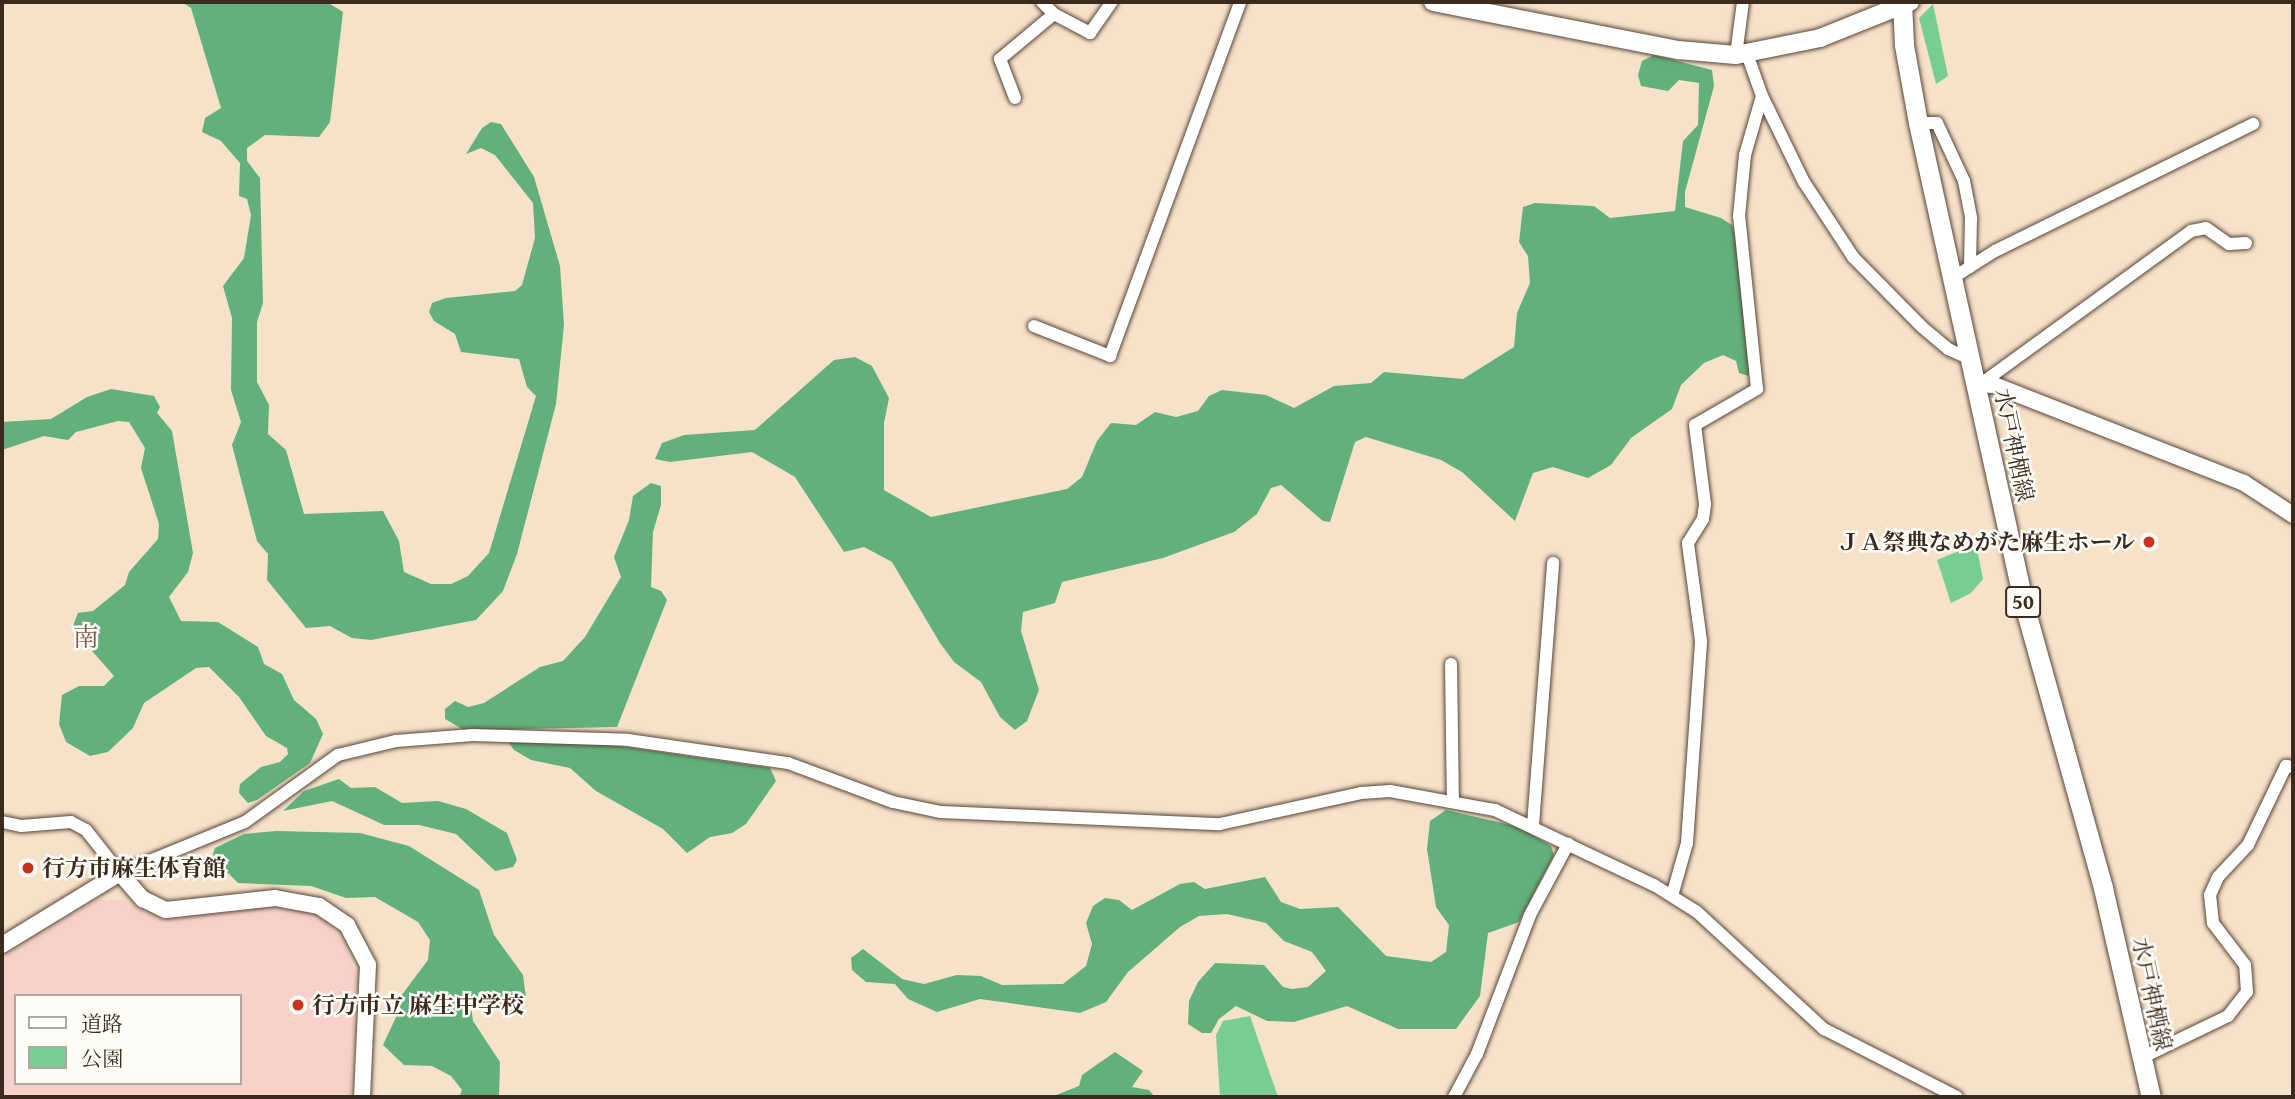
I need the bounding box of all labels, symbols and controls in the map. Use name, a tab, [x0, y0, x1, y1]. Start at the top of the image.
street label: 水戸神栖線	[1989, 386, 2039, 504]
place label: ＪＡ祭典なめがた麻生ホール	[1836, 528, 2135, 556]
marker: ＪＡ祭典なめがた麻生ホール	[2141, 534, 2157, 550]
road number: 50	[2004, 584, 2042, 620]
district label: 南	[73, 621, 99, 653]
place label: 行方市麻生体育館	[42, 854, 226, 882]
marker: 行方市麻生体育館	[20, 860, 36, 876]
street label: 水戸神栖線	[2127, 935, 2177, 1053]
place label: 行方市立 麻生中学校	[312, 991, 524, 1019]
legend	[14, 994, 242, 1085]
marker: 行方市立 麻生中学校	[290, 997, 306, 1013]
text: 道路	[81, 1008, 123, 1039]
text: 公園	[81, 1043, 123, 1074]

